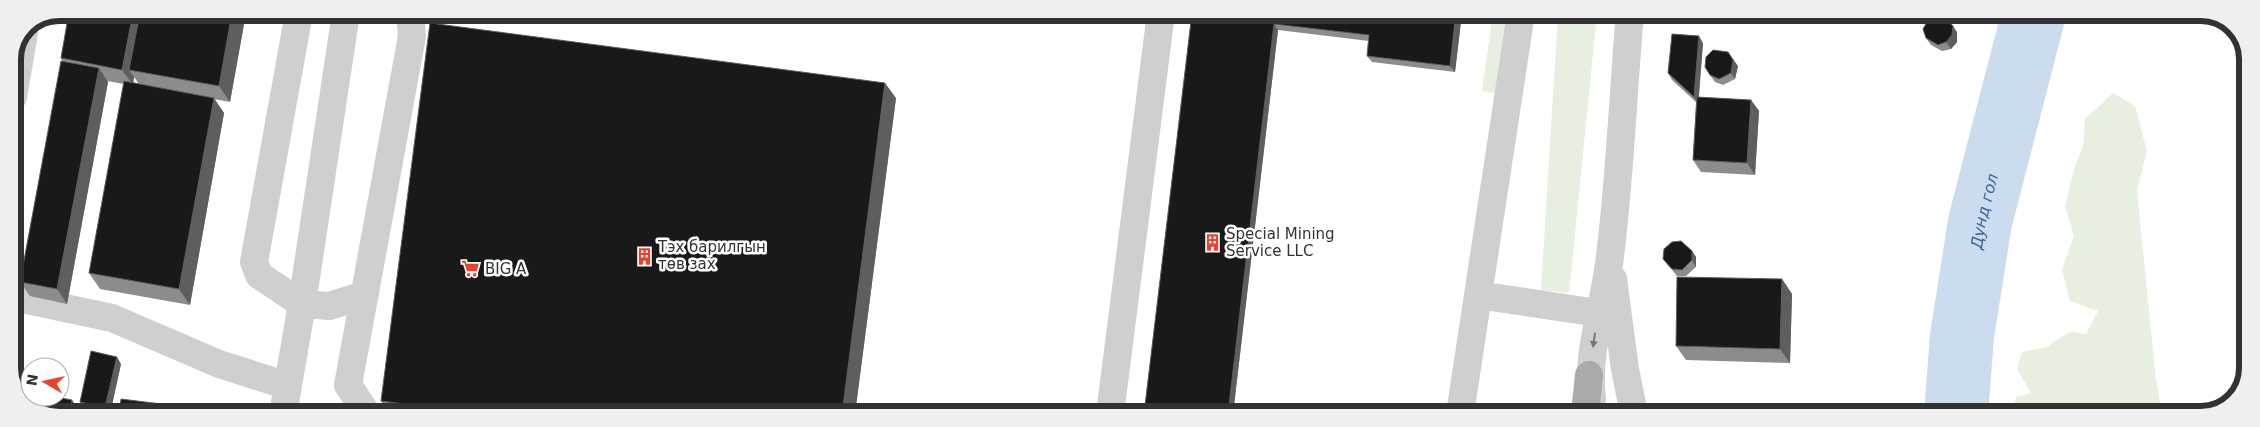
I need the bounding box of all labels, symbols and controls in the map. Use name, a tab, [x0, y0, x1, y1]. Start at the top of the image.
water label: Дунд гол	[1966, 171, 2002, 251]
place label: Special Mining Service LLC	[1226, 225, 1335, 260]
building icon: Special Mining Service LLC	[1202, 233, 1222, 253]
place label: Тэх барилгын төв зах	[657, 238, 766, 273]
building icon: Тэх барилгын төв зах	[634, 246, 654, 266]
supermarket icon: BIG A	[461, 259, 481, 279]
place label: BIG A	[485, 260, 527, 278]
one-way arrow	[1590, 332, 1598, 348]
north arrow	[20, 357, 70, 407]
text: N	[23, 373, 41, 387]

